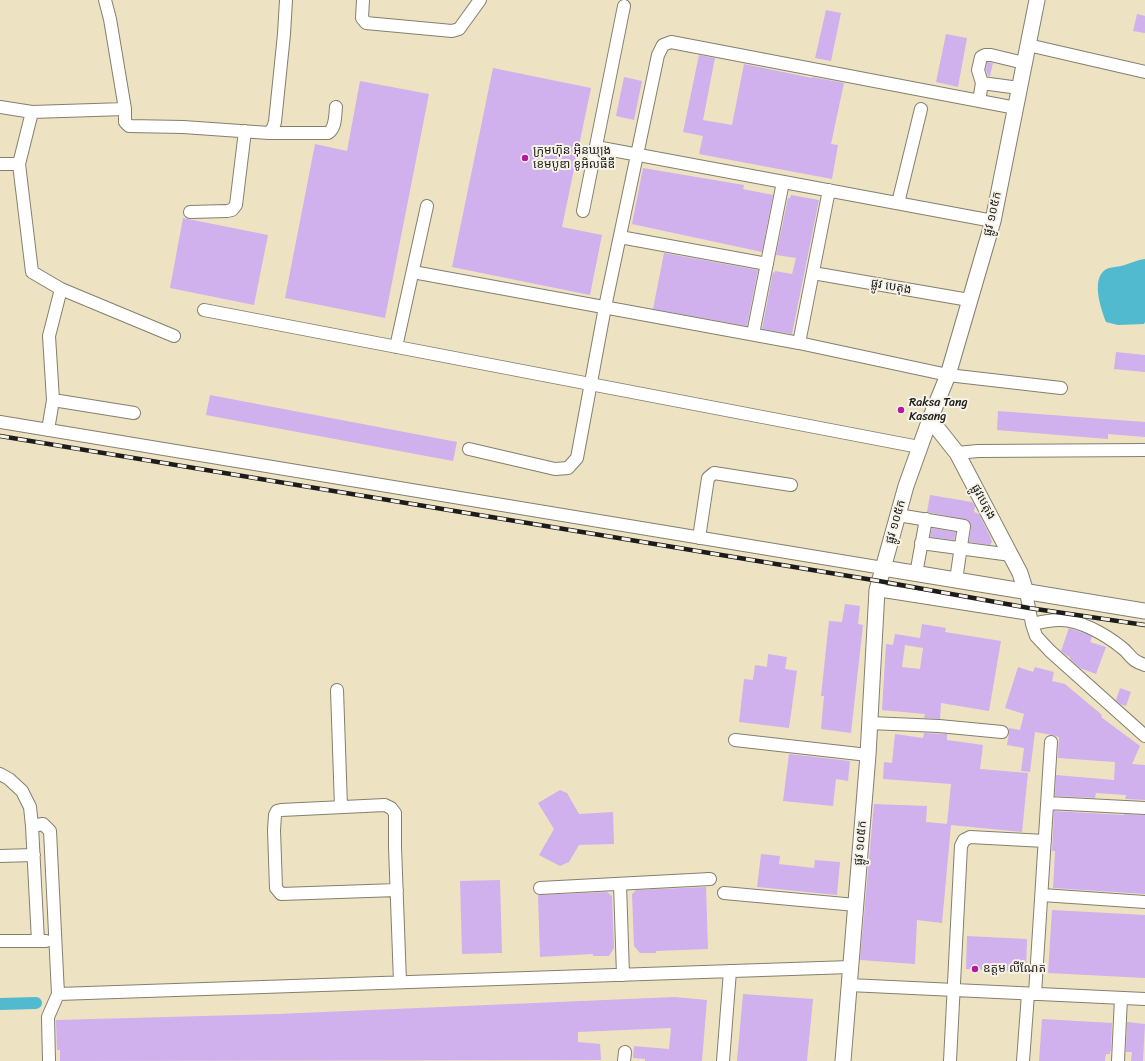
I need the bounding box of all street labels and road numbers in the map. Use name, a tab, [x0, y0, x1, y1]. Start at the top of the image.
street label: ផ្លូវ ១០៥ក	[981, 190, 1005, 238]
street label: ផ្លូវ បេតុង	[870, 276, 912, 298]
street label: ផ្លូវបេតុង	[968, 482, 998, 522]
street label: ផ្លូវ ១០៥ក	[883, 498, 909, 546]
street label: ផ្លូវ ១០៥ក	[852, 820, 870, 866]

